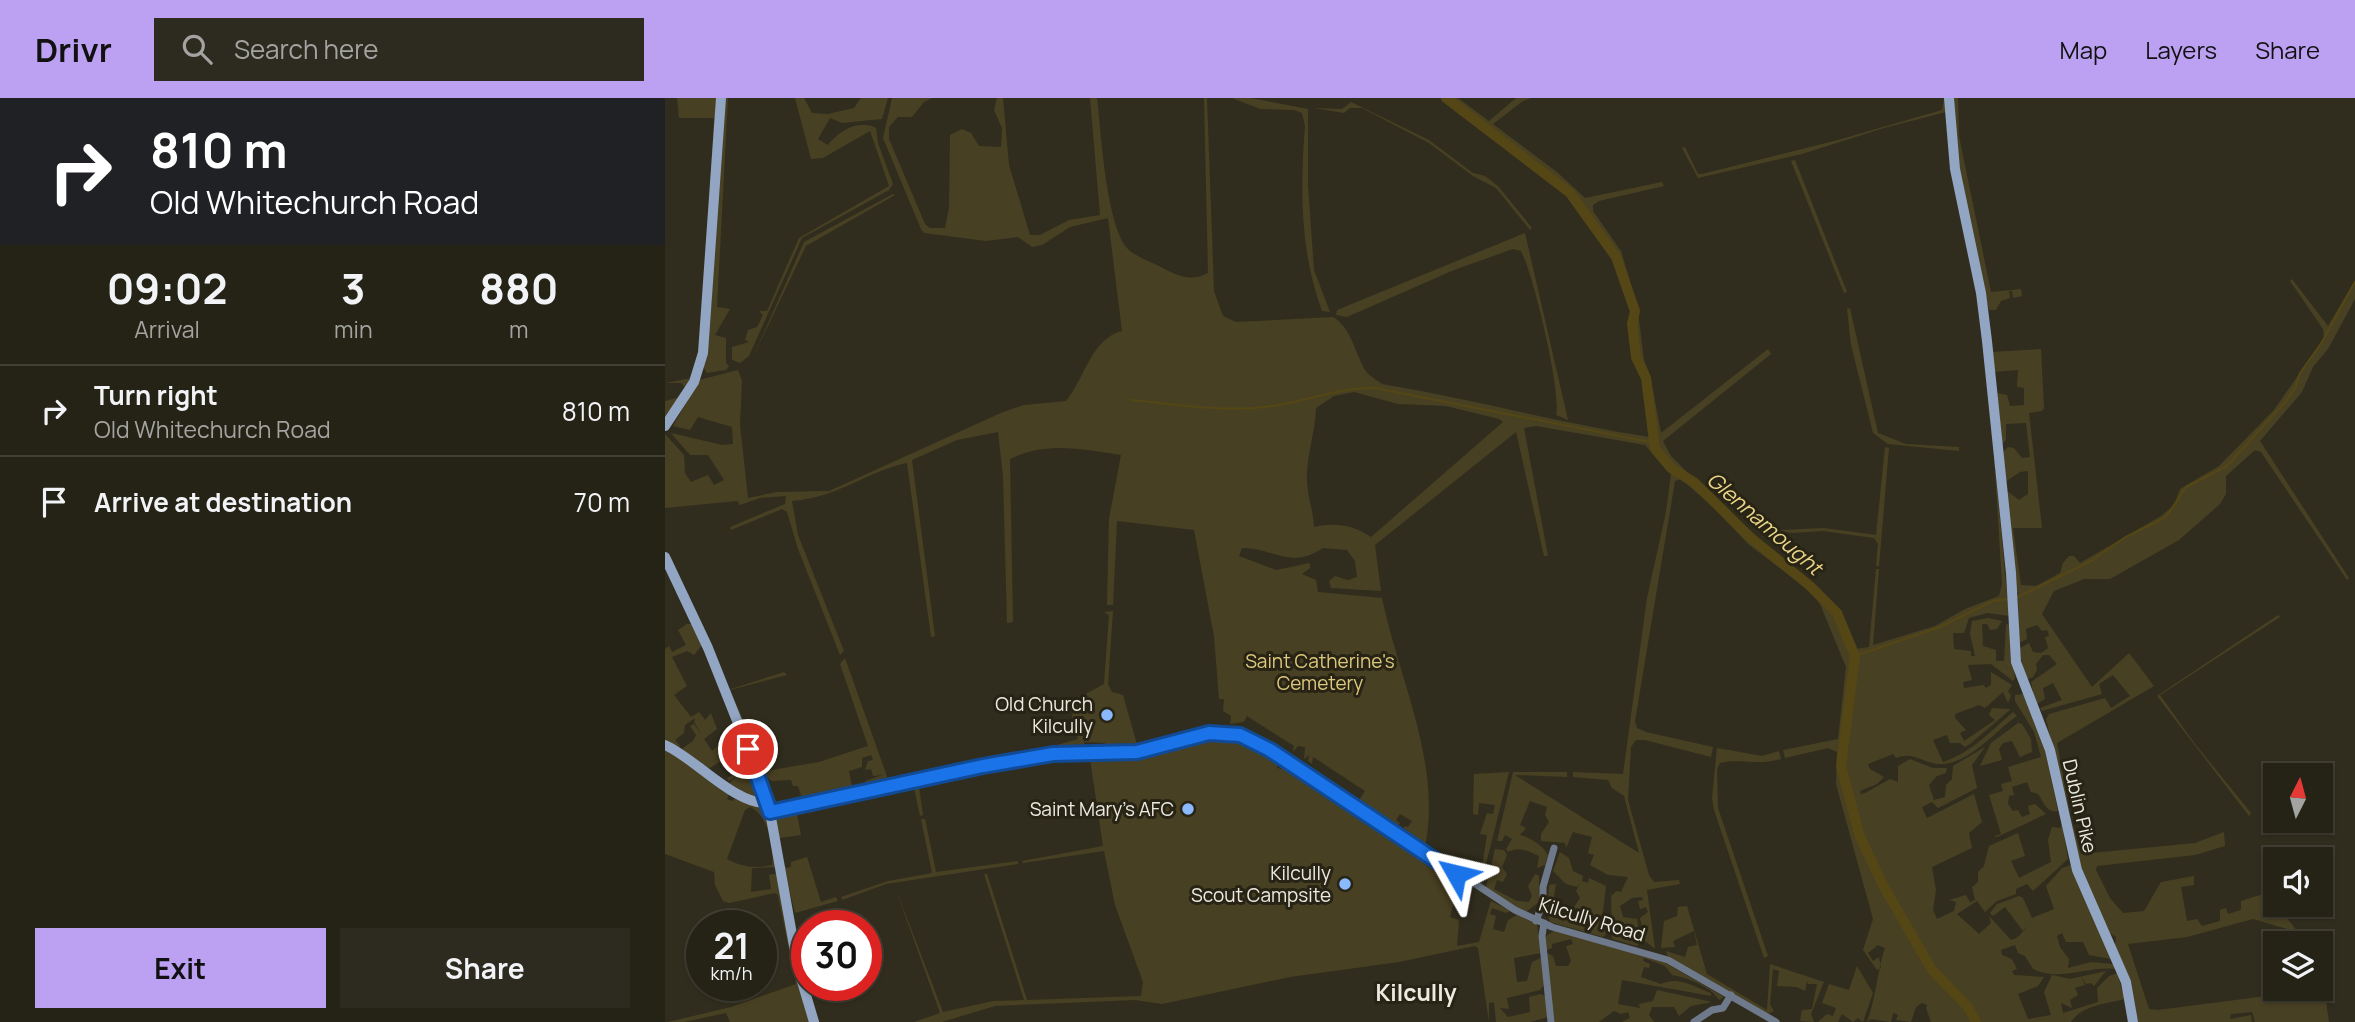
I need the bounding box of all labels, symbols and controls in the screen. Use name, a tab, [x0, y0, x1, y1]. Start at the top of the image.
search box	[154, 18, 644, 81]
text: Drivr	[35, 27, 112, 72]
icon: search	[178, 30, 216, 68]
text: Search here	[234, 31, 378, 67]
text: Map	[2060, 33, 2107, 66]
text: Layers	[2145, 33, 2217, 66]
text: Share	[2255, 33, 2320, 66]
text: 810 m	[150, 116, 288, 183]
icon: right	[35, 126, 126, 217]
text: Old Whitechurch Road	[150, 180, 479, 224]
text: 09:02	[107, 259, 227, 317]
text: 3	[341, 259, 366, 317]
text: 880	[479, 259, 558, 317]
text: Arrival	[134, 313, 200, 345]
text: min	[334, 313, 373, 345]
text: m	[509, 313, 529, 345]
text: Turn right	[94, 377, 218, 413]
icon: right	[35, 392, 73, 430]
text: 810 m	[562, 393, 630, 429]
text: Old Whitechurch Road	[94, 413, 331, 445]
water label: Glennamought	[1701, 465, 1831, 583]
icon: arrive	[35, 483, 73, 521]
text: Arrive at destination	[94, 484, 352, 520]
text: 70 m	[574, 484, 630, 520]
park label: Saint Catherine's Cemetery	[1245, 648, 1395, 696]
place label: Old Church Kilcully	[995, 691, 1093, 739]
marker: Old Church Kilcully	[1099, 707, 1115, 723]
pin	[718, 719, 778, 779]
icon: arrive	[729, 730, 767, 768]
street label: Dublin Pike	[2057, 757, 2103, 855]
north arrow	[2263, 763, 2333, 833]
map controls	[2263, 763, 2333, 1001]
place label: Saint Mary's AFC	[1030, 796, 1174, 822]
marker: Saint Mary's AFC	[1180, 801, 1196, 817]
position arrow	[1419, 837, 1493, 911]
button: sound	[2263, 847, 2333, 917]
place label: Kilcully Scout Campsite	[1191, 860, 1331, 908]
marker: Kilcully Scout Campsite	[1337, 876, 1353, 892]
street label: Kilcully Road	[1536, 891, 1648, 947]
speed limit sign: 30	[791, 910, 882, 1001]
text: 21	[713, 922, 750, 970]
button: Exit	[35, 928, 326, 1008]
button: Share	[340, 928, 630, 1008]
button: layers	[2263, 931, 2333, 1001]
text: km/h	[711, 961, 752, 985]
district label: Kilcully	[1375, 976, 1457, 1008]

